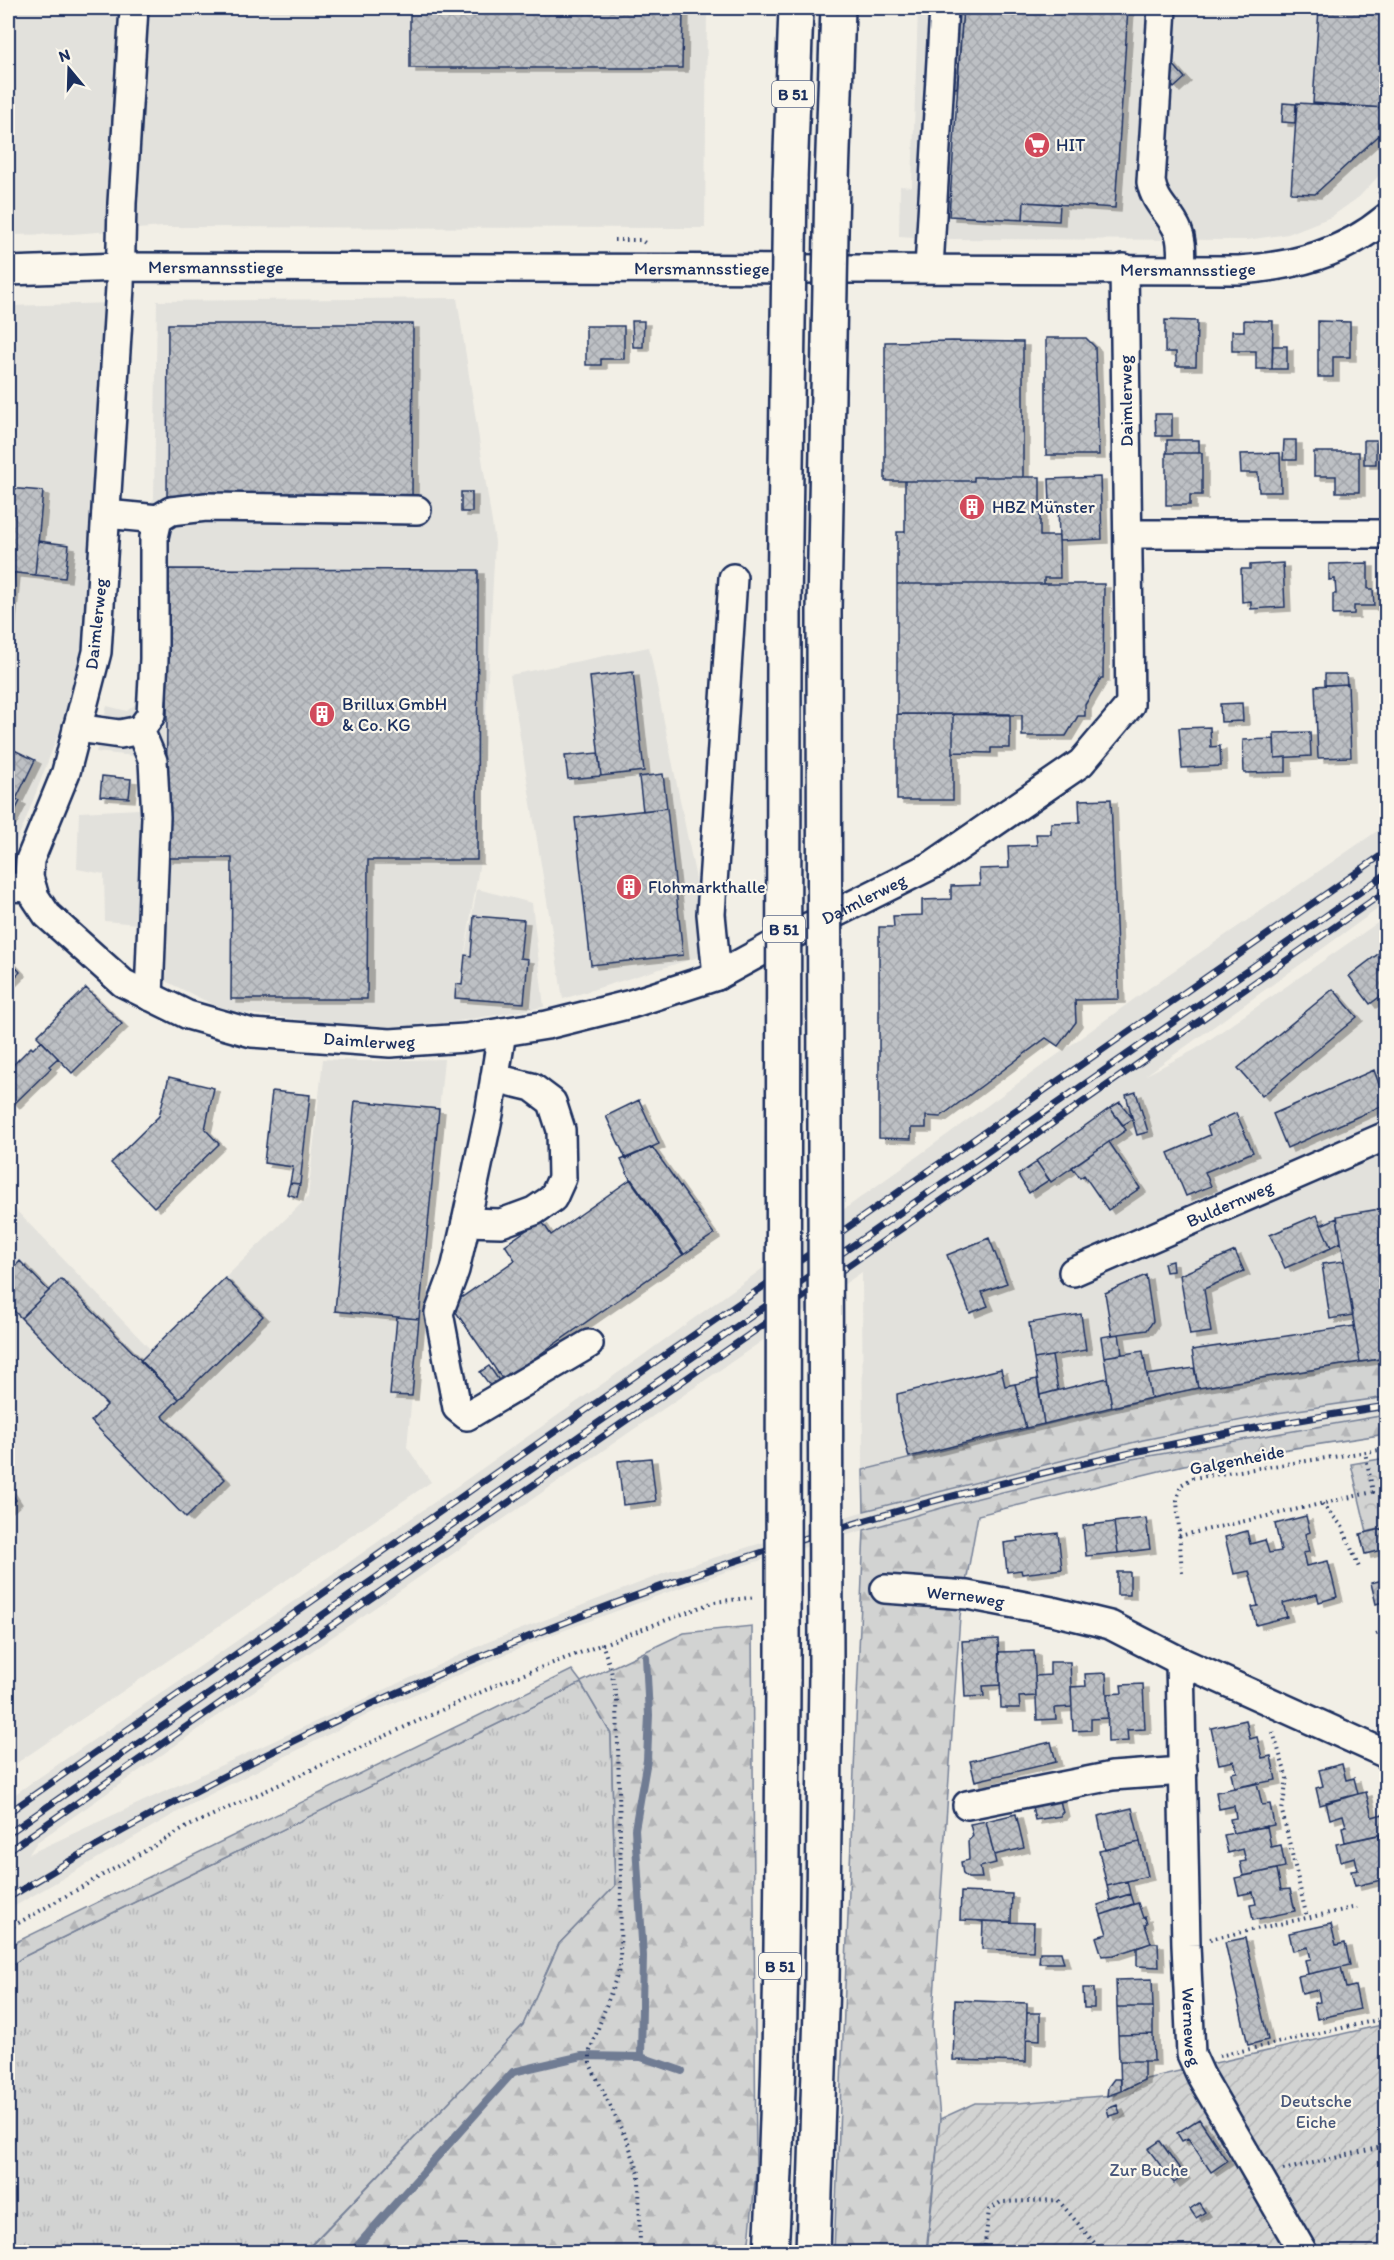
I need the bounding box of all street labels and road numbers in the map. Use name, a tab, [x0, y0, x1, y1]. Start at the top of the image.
road number: B 51	[772, 81, 814, 107]
street label: Mersmannsstiege	[148, 256, 284, 278]
street label: Mersmannsstiege	[634, 257, 770, 280]
street label: Mersmannsstiege	[1120, 258, 1257, 281]
street label: Daimlerweg	[1114, 354, 1138, 447]
street label: Daimlerweg	[80, 576, 112, 671]
street label: Daimlerweg	[818, 868, 911, 929]
road number: B 51	[763, 916, 805, 942]
street label: Daimlerweg	[322, 1027, 417, 1054]
street label: Buldernweg	[1183, 1175, 1277, 1232]
street label: Galgenheide	[1188, 1440, 1286, 1480]
street label: Werneweg	[926, 1581, 1007, 1613]
road number: B 51	[759, 1953, 801, 1979]
street label: Werneweg	[1177, 1987, 1206, 2070]

